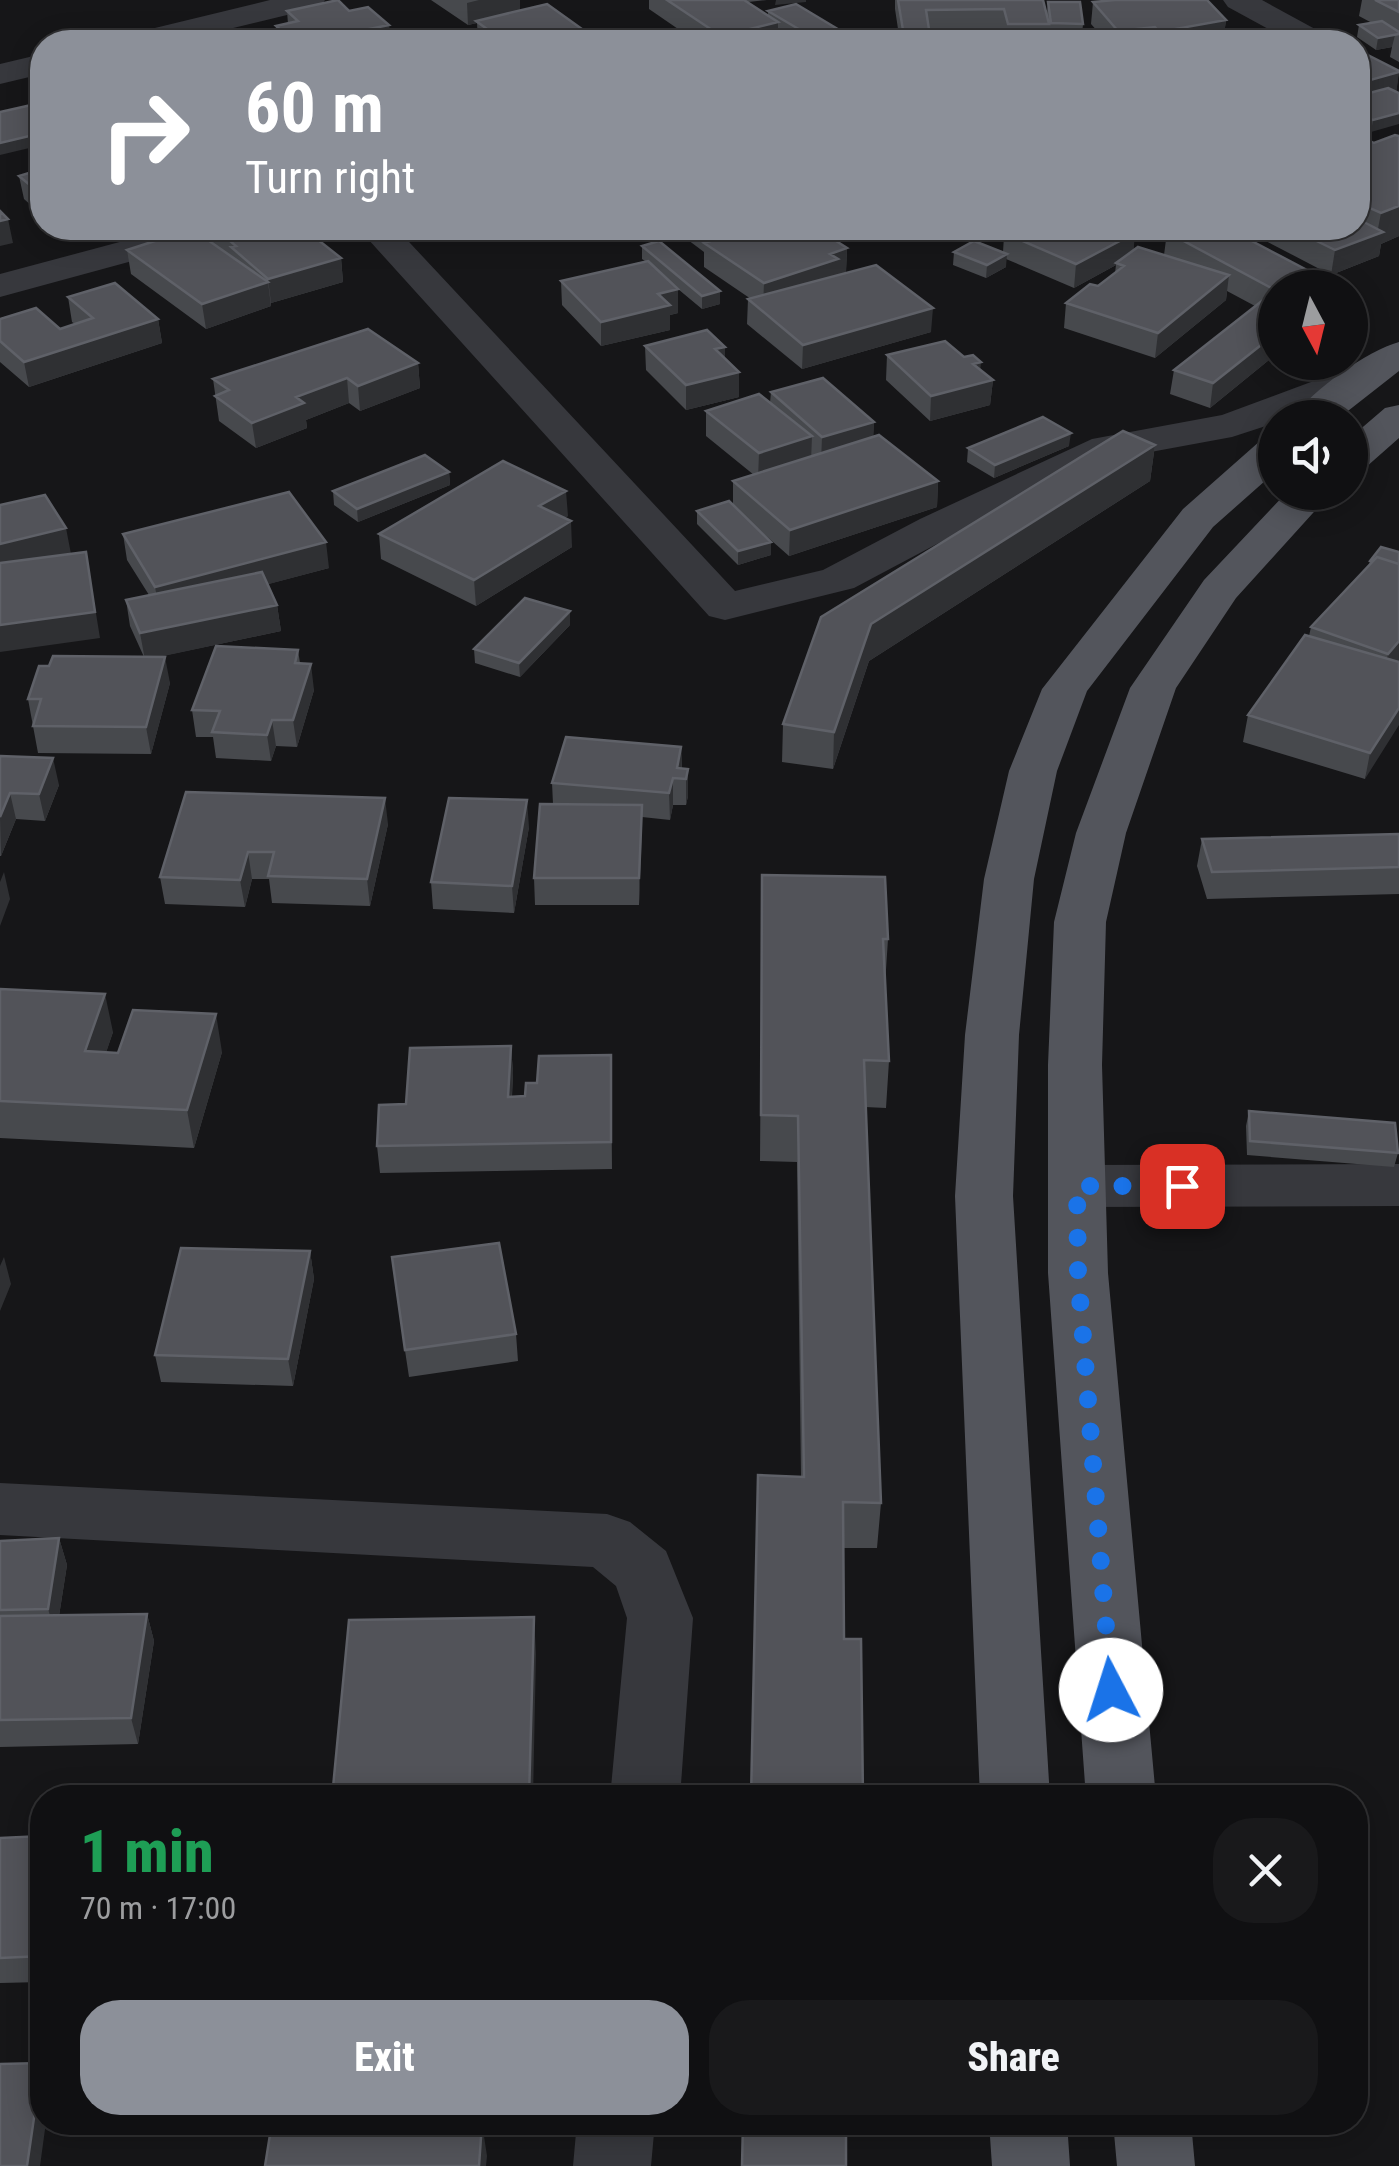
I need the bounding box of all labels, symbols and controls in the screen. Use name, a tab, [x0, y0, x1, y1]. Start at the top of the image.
text: 60 m	[245, 67, 384, 149]
icon: right	[80, 70, 210, 200]
text: Turn right	[245, 151, 415, 204]
north arrow	[1258, 270, 1368, 380]
map controls	[1258, 270, 1368, 510]
button: sound	[1258, 400, 1368, 510]
pin	[1140, 1144, 1225, 1229]
icon: arrive	[1155, 1159, 1210, 1214]
position arrow	[1059, 1638, 1163, 1742]
text: 1 min	[80, 1816, 214, 1887]
button: close	[1213, 1818, 1318, 1923]
text: 70 m · 17:00	[80, 1889, 236, 1927]
button: Exit	[80, 2000, 689, 2115]
button: Share	[709, 2000, 1318, 2115]

